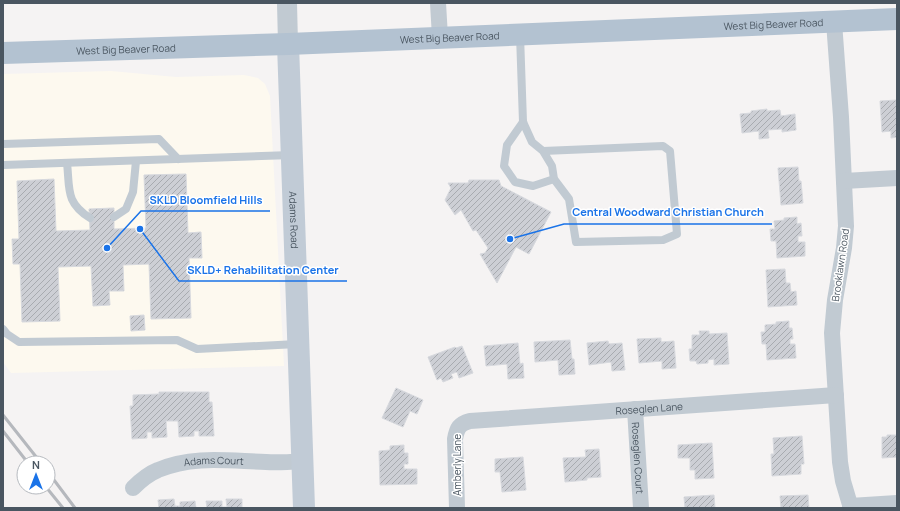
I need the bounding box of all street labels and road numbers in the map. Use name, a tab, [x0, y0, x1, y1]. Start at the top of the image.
street label: West Big Beaver Road	[723, 15, 824, 33]
street label: West Big Beaver Road	[400, 28, 500, 46]
street label: West Big Beaver Road	[76, 41, 176, 58]
street label: Adams Road	[286, 191, 302, 249]
street label: Brooklawn Road	[828, 228, 852, 302]
street label: Roseglen Lane	[615, 399, 684, 418]
street label: Roseglen Court	[629, 422, 647, 494]
street label: Amberly Lane	[450, 434, 464, 496]
street label: Adams Court	[183, 453, 244, 469]

